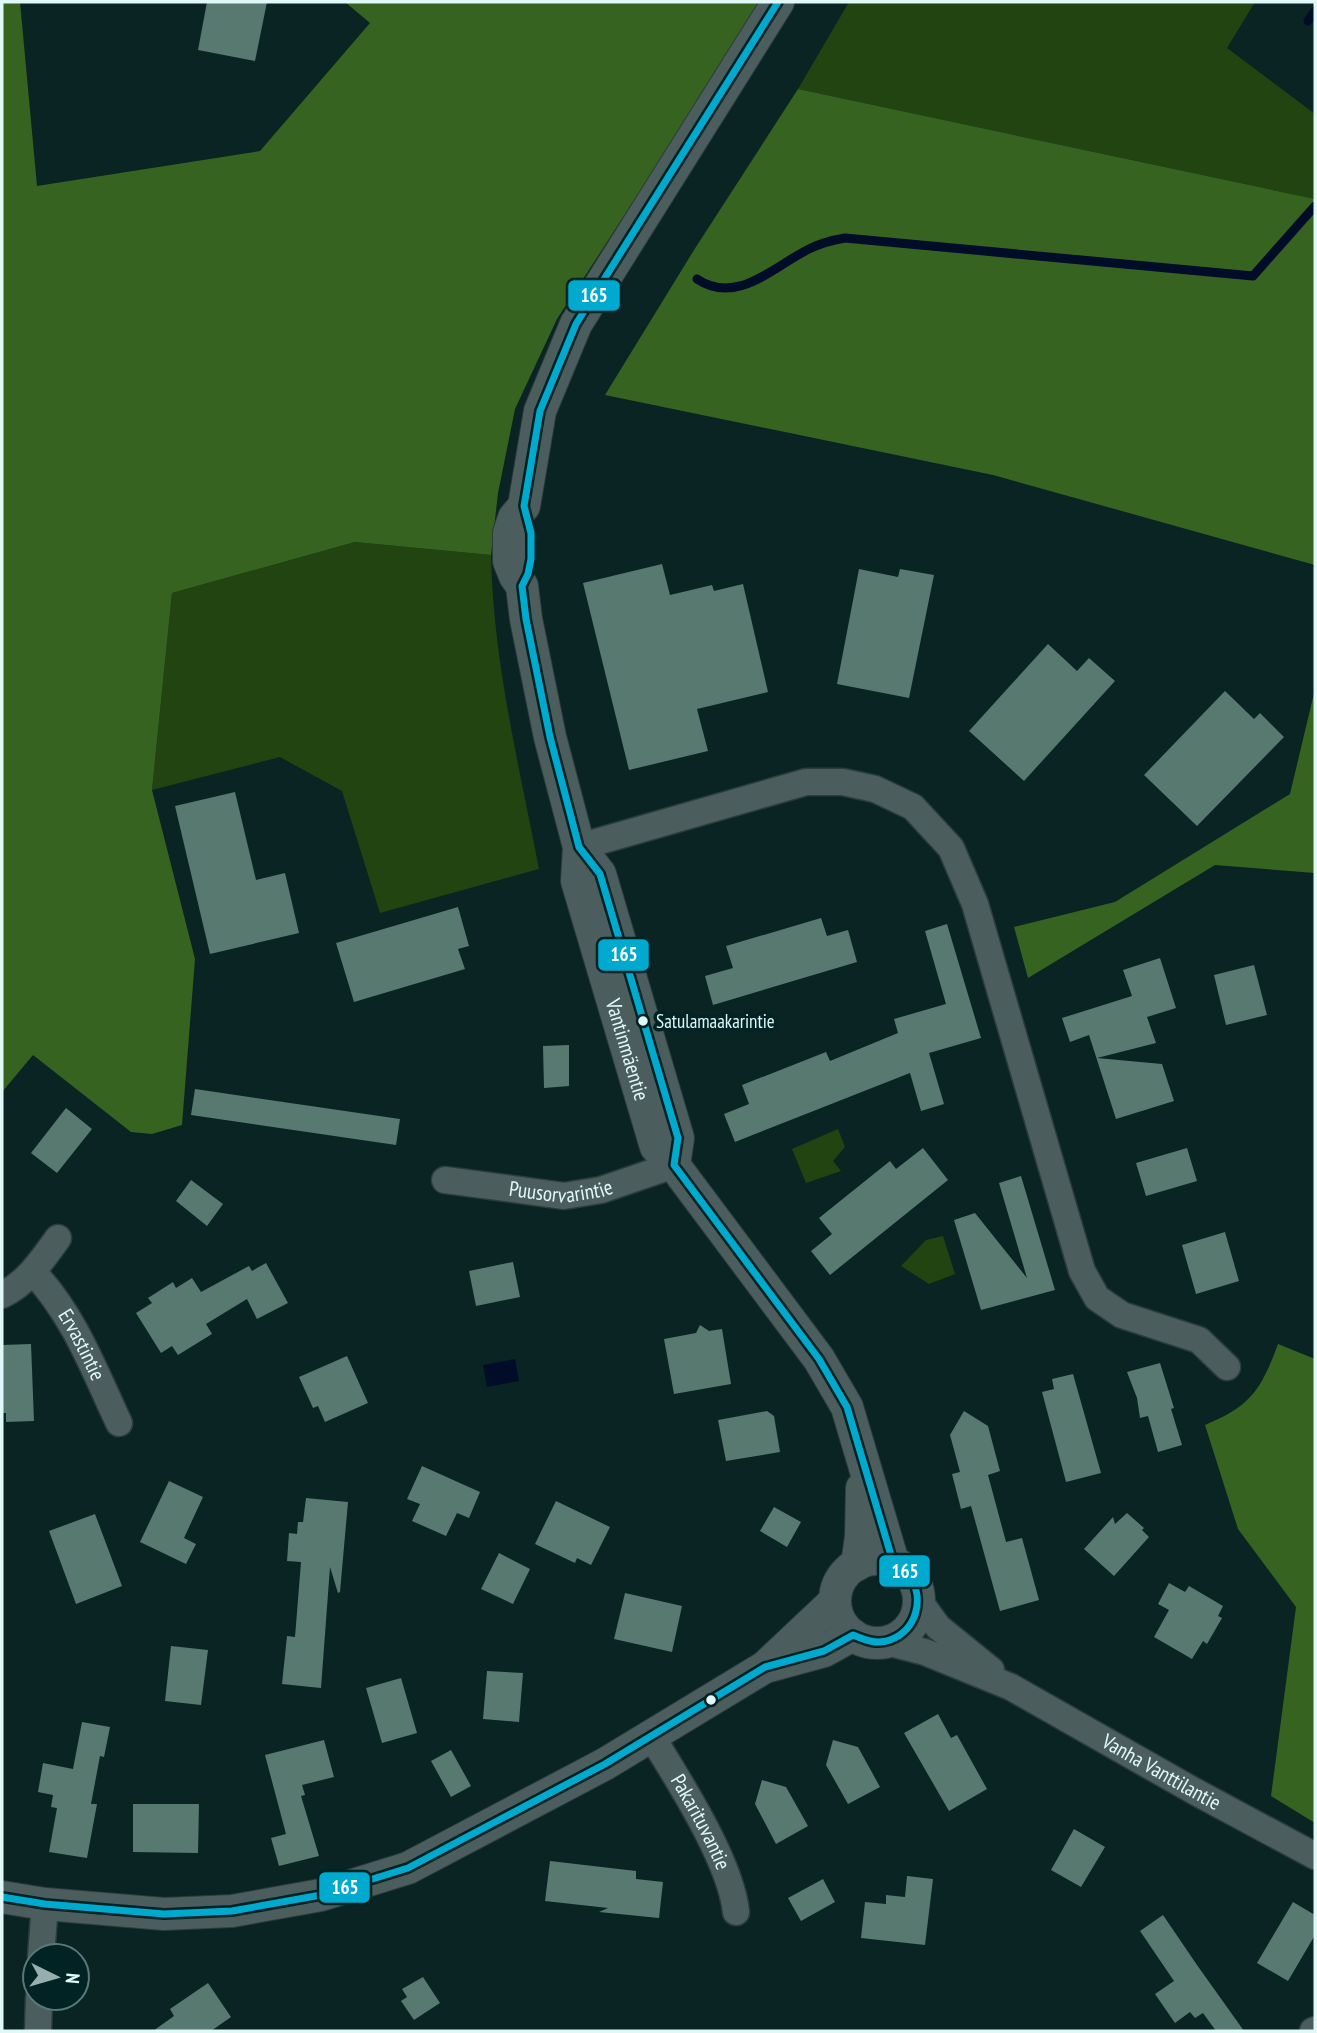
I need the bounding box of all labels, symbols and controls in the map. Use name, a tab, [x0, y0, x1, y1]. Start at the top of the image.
line badge: 165	[567, 279, 621, 312]
text: 165	[580, 283, 608, 307]
line badge: 165	[597, 938, 650, 972]
text: 165	[610, 942, 638, 966]
street label: Vantinmäentie	[599, 995, 656, 1104]
place label: Satulamaakarintie	[656, 1009, 775, 1033]
marker: Satulamaakarintie	[636, 1014, 650, 1028]
street label: Puusorvarintie	[508, 1173, 616, 1209]
street label: Ervastintie	[52, 1304, 112, 1385]
line badge: 165	[878, 1554, 931, 1588]
text: 165	[891, 1559, 919, 1583]
unlabelled marker	[704, 1693, 718, 1707]
street label: Vanha Vanttilantie	[1096, 1727, 1226, 1816]
street label: Pakarituvantie	[665, 1769, 737, 1873]
line badge: 165	[318, 1871, 371, 1904]
text: 165	[331, 1875, 359, 1899]
north arrow	[21, 1942, 91, 2012]
text: N	[61, 1972, 85, 1985]

